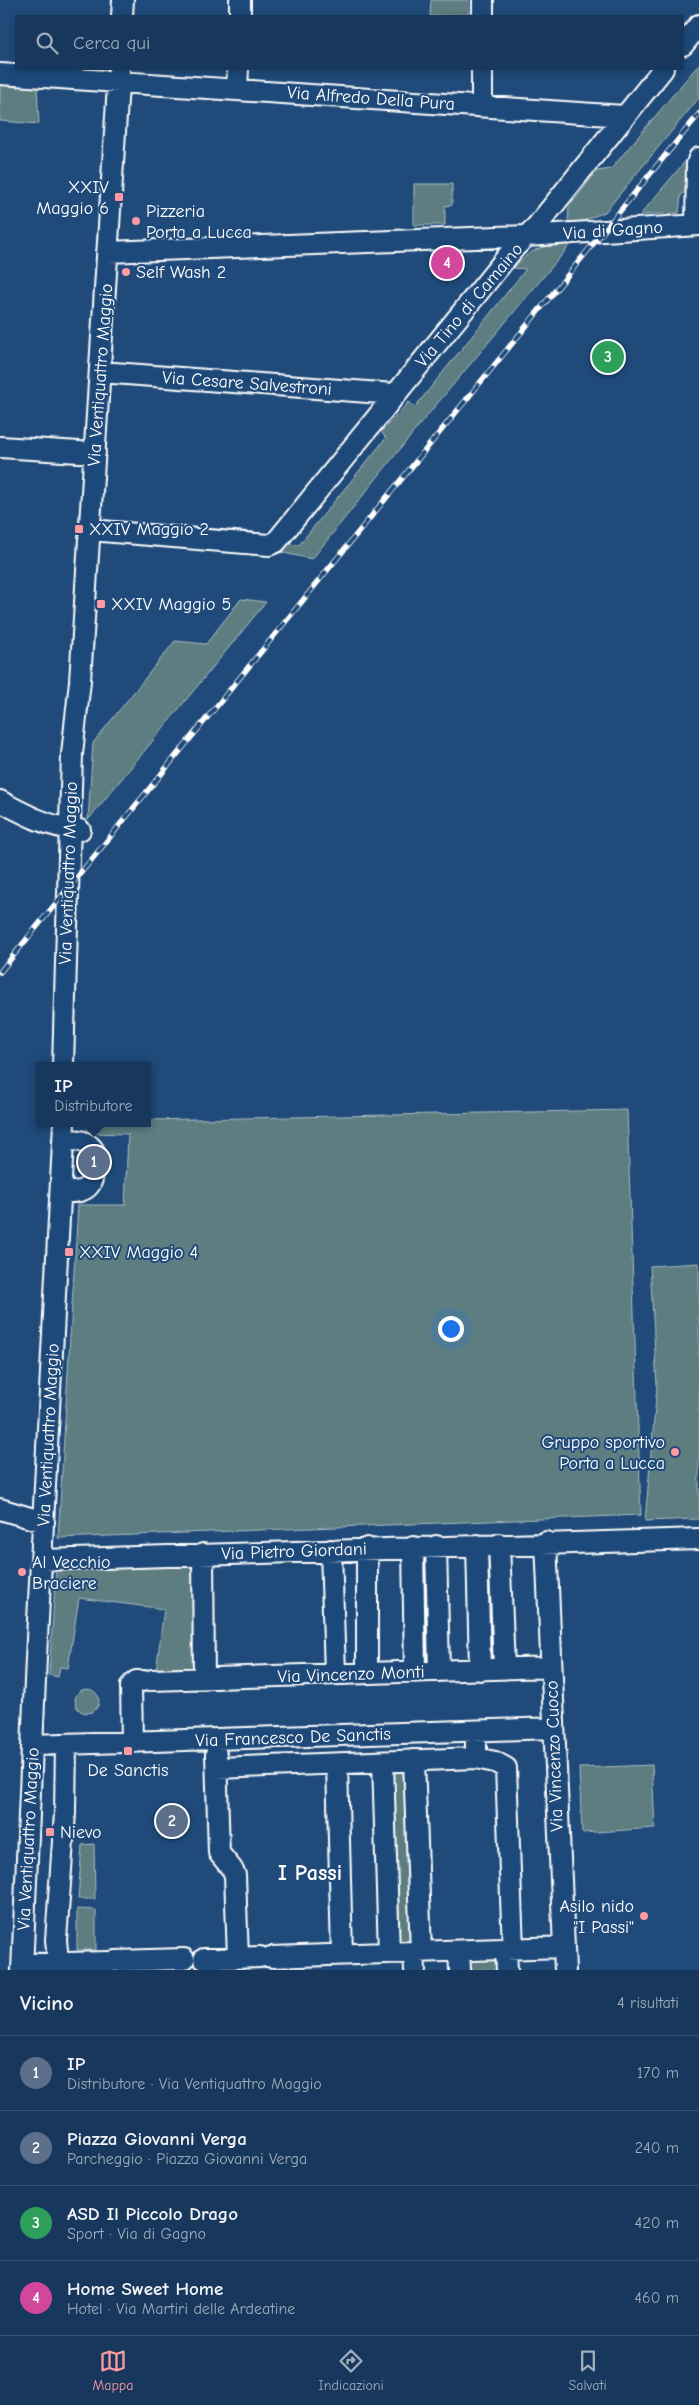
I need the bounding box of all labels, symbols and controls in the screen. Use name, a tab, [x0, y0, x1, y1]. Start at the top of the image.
search box	[15, 15, 684, 70]
icon: search	[33, 29, 61, 57]
text: Cerca qui	[73, 32, 150, 54]
street label: Via Alfredo Della Pura	[286, 82, 456, 115]
place label: XXIV Maggio 6	[36, 177, 109, 219]
marker: XXIV Maggio 6	[113, 191, 125, 203]
place label: Pizzeria Porta a Lucca	[146, 201, 252, 243]
marker: Pizzeria Porta a Lucca	[130, 215, 142, 227]
street label: Via di Gagno	[562, 217, 664, 244]
street label: Via Tino di Camaino	[411, 239, 527, 372]
pin: 4	[431, 244, 463, 282]
place label: Self Wash 2	[136, 262, 226, 283]
marker: Self Wash 2	[120, 266, 132, 278]
street label: Via Ventiquattro Maggio	[84, 283, 117, 467]
pin: 3	[592, 338, 624, 376]
street label: Via Cesare Salvestroni	[161, 367, 333, 400]
place label: XXIV Maggio 2	[89, 519, 209, 540]
marker: XXIV Maggio 2	[73, 523, 85, 535]
place label: XXIV Maggio 5	[111, 594, 231, 615]
marker: XXIV Maggio 5	[95, 598, 107, 610]
street label: Via Ventiquattro Maggio	[55, 781, 82, 965]
popup	[36, 1062, 151, 1127]
text: IP	[54, 1075, 73, 1097]
text: Distributore	[54, 1097, 133, 1115]
pin: 1	[78, 1143, 110, 1181]
place label: XXIV Maggio 4	[79, 1242, 198, 1263]
marker: XXIV Maggio 4	[63, 1246, 75, 1258]
your location	[438, 1316, 464, 1342]
street label: Via Ventiquattro Maggio	[33, 1343, 64, 1527]
place label: Gruppo sportivo Porta a Lucca	[541, 1432, 665, 1474]
marker: Gruppo sportivo Porta a Lucca	[669, 1446, 681, 1458]
street label: Via Pietro Giordani	[221, 1538, 367, 1565]
place label: Al Vecchio Braciere	[32, 1552, 111, 1594]
marker: Al Vecchio Braciere	[16, 1566, 28, 1578]
street label: Via Vincenzo Monti	[277, 1661, 425, 1688]
street label: Via Vincenzo Cuoco	[541, 1680, 568, 1832]
street label: Via Francesco De Sanctis	[195, 1724, 391, 1751]
marker: De Sanctis	[122, 1745, 134, 1757]
street label: Via Ventiquattro Maggio	[13, 1747, 44, 1931]
place label: De Sanctis	[88, 1760, 168, 1781]
pin: 2	[156, 1802, 188, 1840]
place label: Nievo	[60, 1822, 102, 1843]
marker: Nievo	[44, 1826, 56, 1838]
district label: I Passi	[278, 1860, 342, 1886]
place label: Asilo nido "I Passi"	[559, 1896, 634, 1938]
marker: Asilo nido "I Passi"	[638, 1910, 650, 1922]
text: Vicino	[20, 1991, 74, 2015]
text: 4 risultati	[617, 1994, 679, 2012]
text: IP	[67, 2053, 85, 2075]
text: 1	[33, 2064, 39, 2082]
text: 170 m	[637, 2064, 679, 2082]
text: Distributore · Via Ventiquattro Maggio	[67, 2075, 322, 2093]
text: Piazza Giovanni Verga	[67, 2128, 247, 2150]
text: 2	[32, 2139, 40, 2157]
text: 240 m	[635, 2139, 679, 2157]
text: Parcheggio · Piazza Giovanni Verga	[67, 2150, 307, 2168]
text: ASD Il Piccolo Drago	[67, 2203, 238, 2225]
text: 3	[32, 2214, 40, 2232]
text: 420 m	[635, 2214, 679, 2232]
text: Sport · Via di Gagno	[67, 2225, 206, 2243]
text: Home Sweet Home	[67, 2278, 223, 2300]
text: 4	[32, 2289, 40, 2307]
text: 460 m	[634, 2289, 679, 2307]
text: Hotel · Via Martiri delle Ardeatine	[67, 2300, 295, 2318]
tab: Mappa	[92, 2347, 133, 2394]
tab: Indicazioni	[318, 2347, 384, 2394]
tab: Salvati	[569, 2347, 607, 2394]

